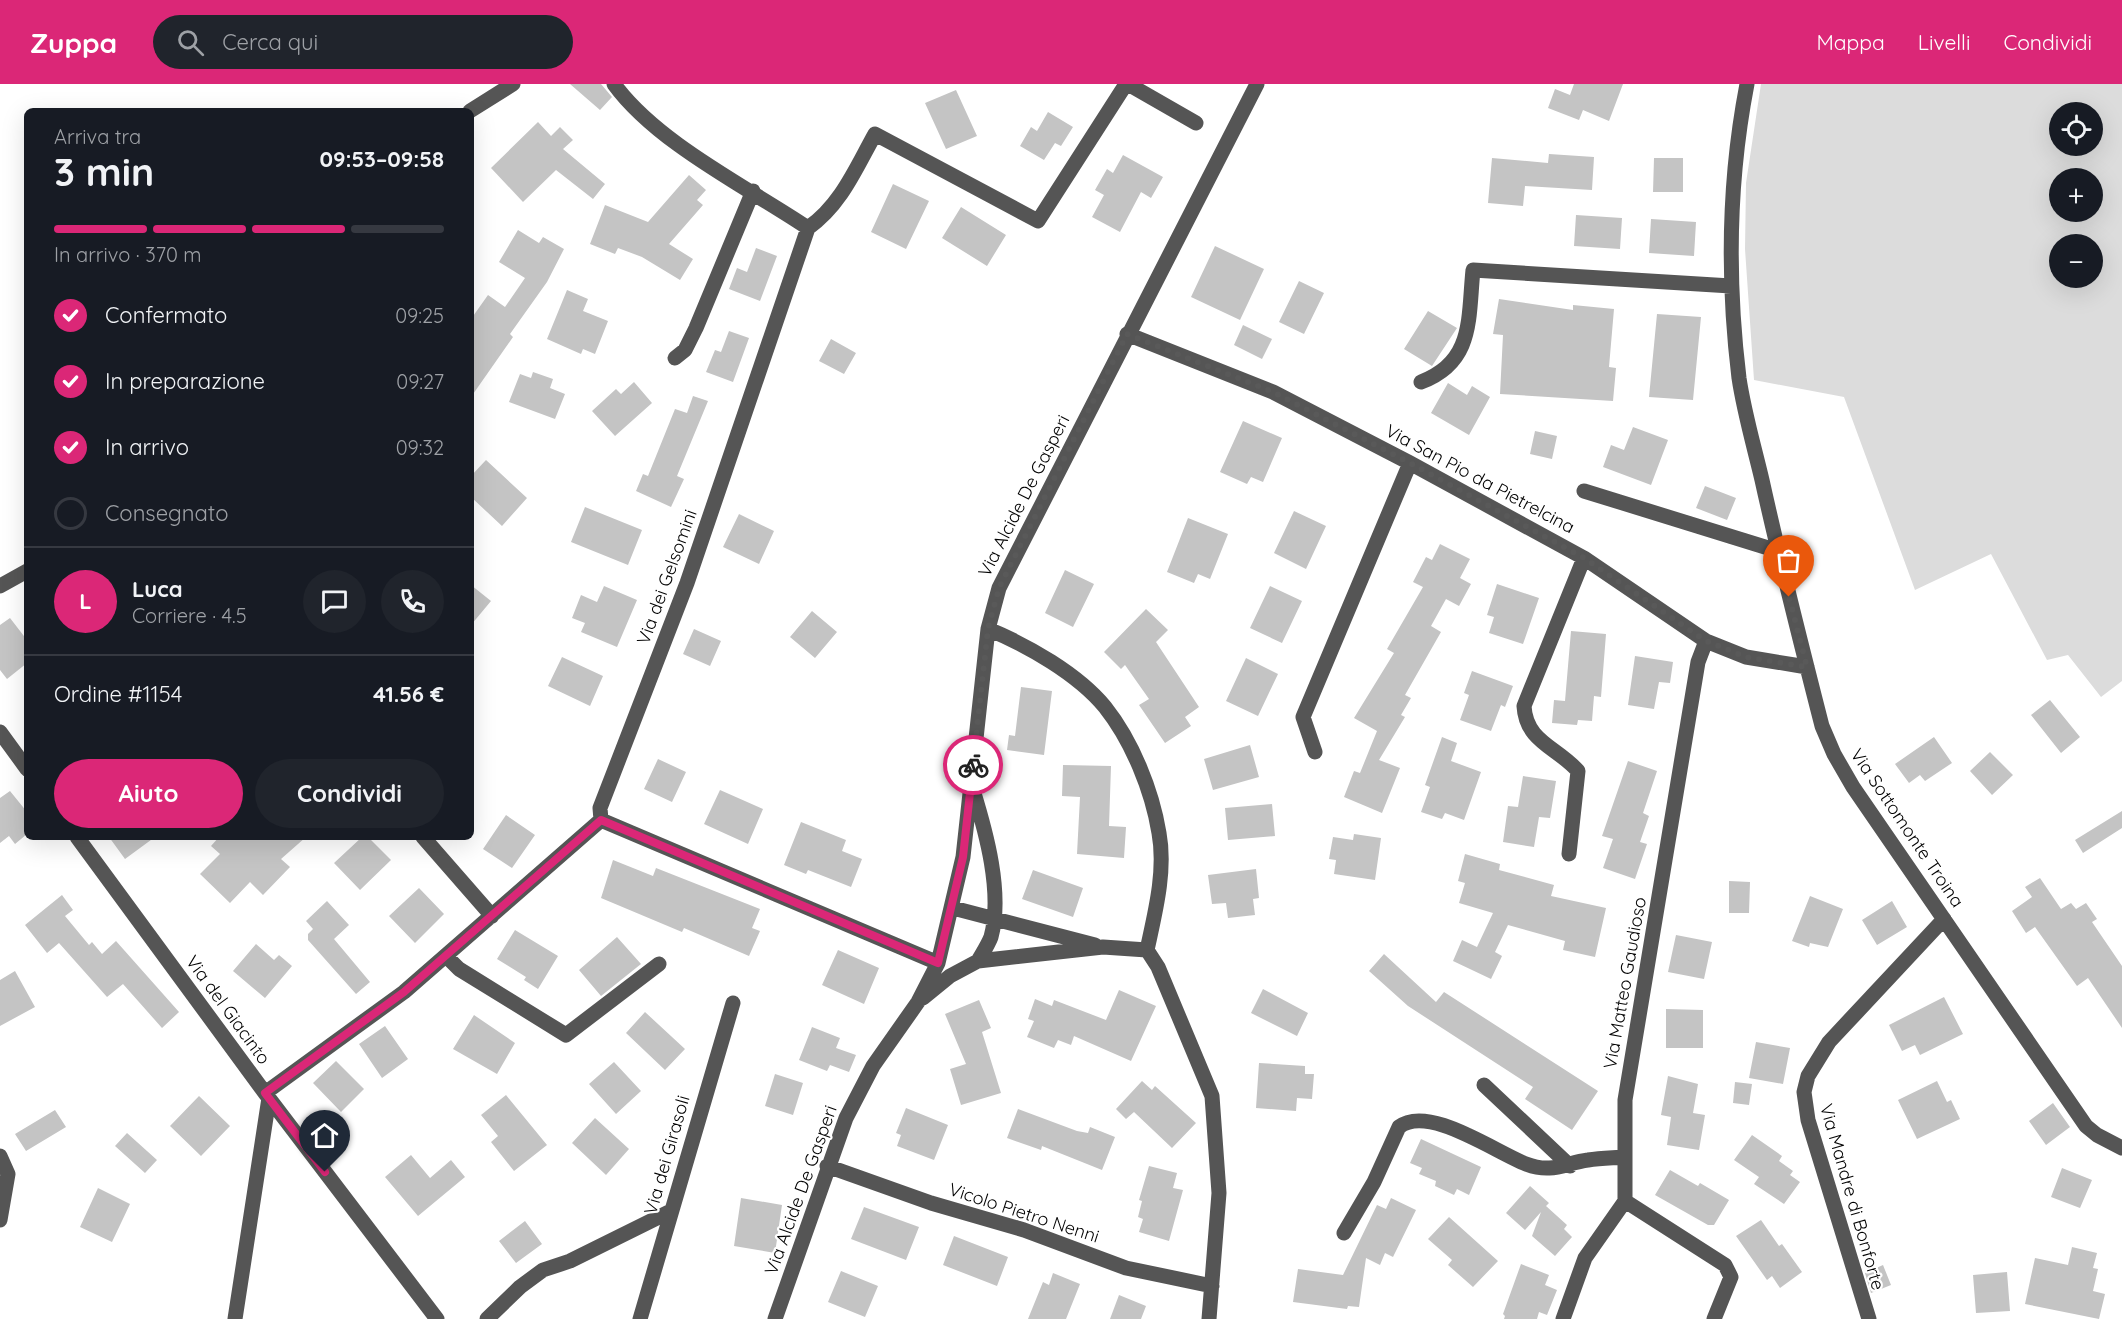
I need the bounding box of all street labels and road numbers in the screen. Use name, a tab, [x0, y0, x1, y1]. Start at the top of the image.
street label: Via Alcide De Gasperi	[973, 411, 1074, 581]
street label: Via San Pio da Pietrelcina	[1382, 419, 1579, 538]
street label: Via dei Gelsomini	[631, 506, 702, 648]
street label: Via Sottomonte Troina	[1846, 744, 1969, 912]
street label: Via Matteo Gaudioso	[1598, 895, 1651, 1071]
street label: Via del Giacinto	[181, 951, 276, 1069]
street label: Via dei Girasoli	[639, 1093, 694, 1217]
street label: Via Mandre di Bonforte	[1815, 1101, 1890, 1293]
street label: Via Alcide De Gasperi	[759, 1102, 842, 1278]
street label: Vicolo Pietro Nenni	[946, 1177, 1102, 1248]

